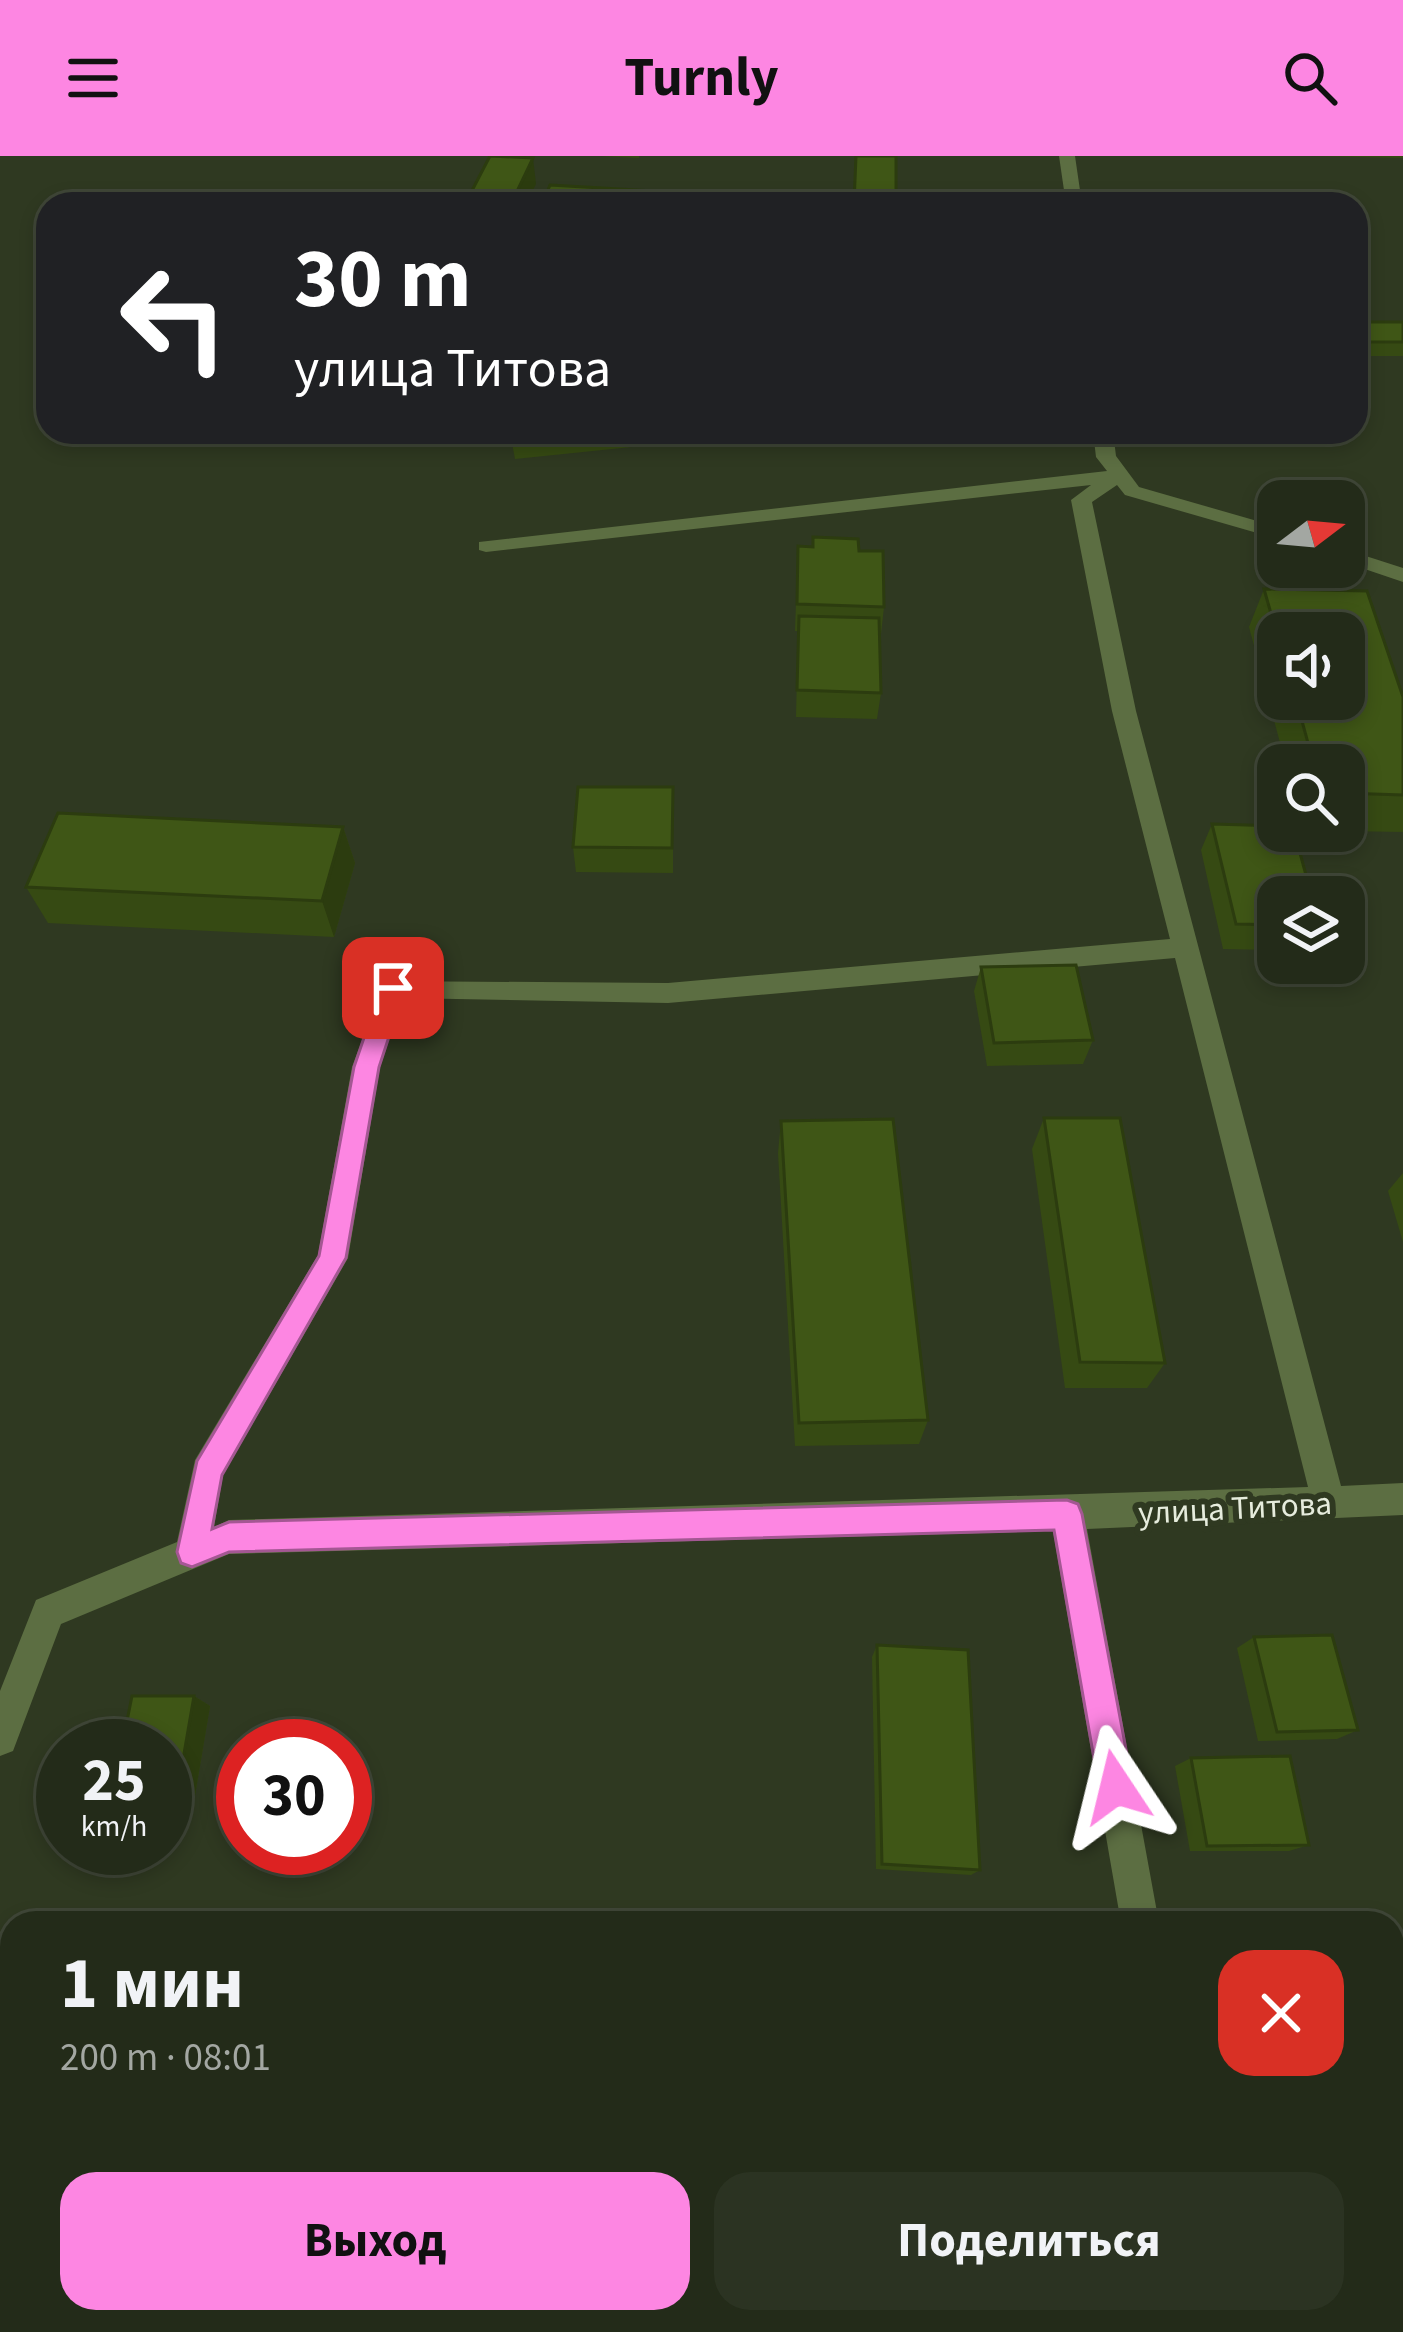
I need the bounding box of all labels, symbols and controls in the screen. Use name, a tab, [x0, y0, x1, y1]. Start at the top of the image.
text: Turnly	[624, 40, 779, 117]
icon: menu	[60, 45, 126, 111]
icon: search	[1277, 45, 1343, 111]
text: 30 m	[294, 220, 472, 340]
icon: left	[96, 240, 252, 396]
text: улица Титова	[294, 331, 611, 408]
north arrow	[1257, 480, 1365, 588]
map controls	[1257, 480, 1365, 984]
button: sound	[1257, 612, 1365, 720]
button: search	[1257, 744, 1365, 852]
button: layers	[1257, 876, 1365, 984]
pin	[342, 937, 444, 1039]
icon: arrive	[360, 955, 426, 1021]
street label: улица Титова	[1137, 1480, 1333, 1537]
speed limit sign: 30	[216, 1719, 372, 1875]
position arrow	[1053, 1724, 1179, 1850]
text: 25	[82, 1739, 146, 1824]
text: km/h	[81, 1805, 147, 1848]
text: 1 мин	[60, 1933, 244, 2036]
button: close	[1218, 1950, 1344, 2076]
text: 200 m · 08:01	[60, 2030, 271, 2086]
button: Выход	[60, 2172, 690, 2310]
button: Поделиться	[714, 2172, 1344, 2310]

